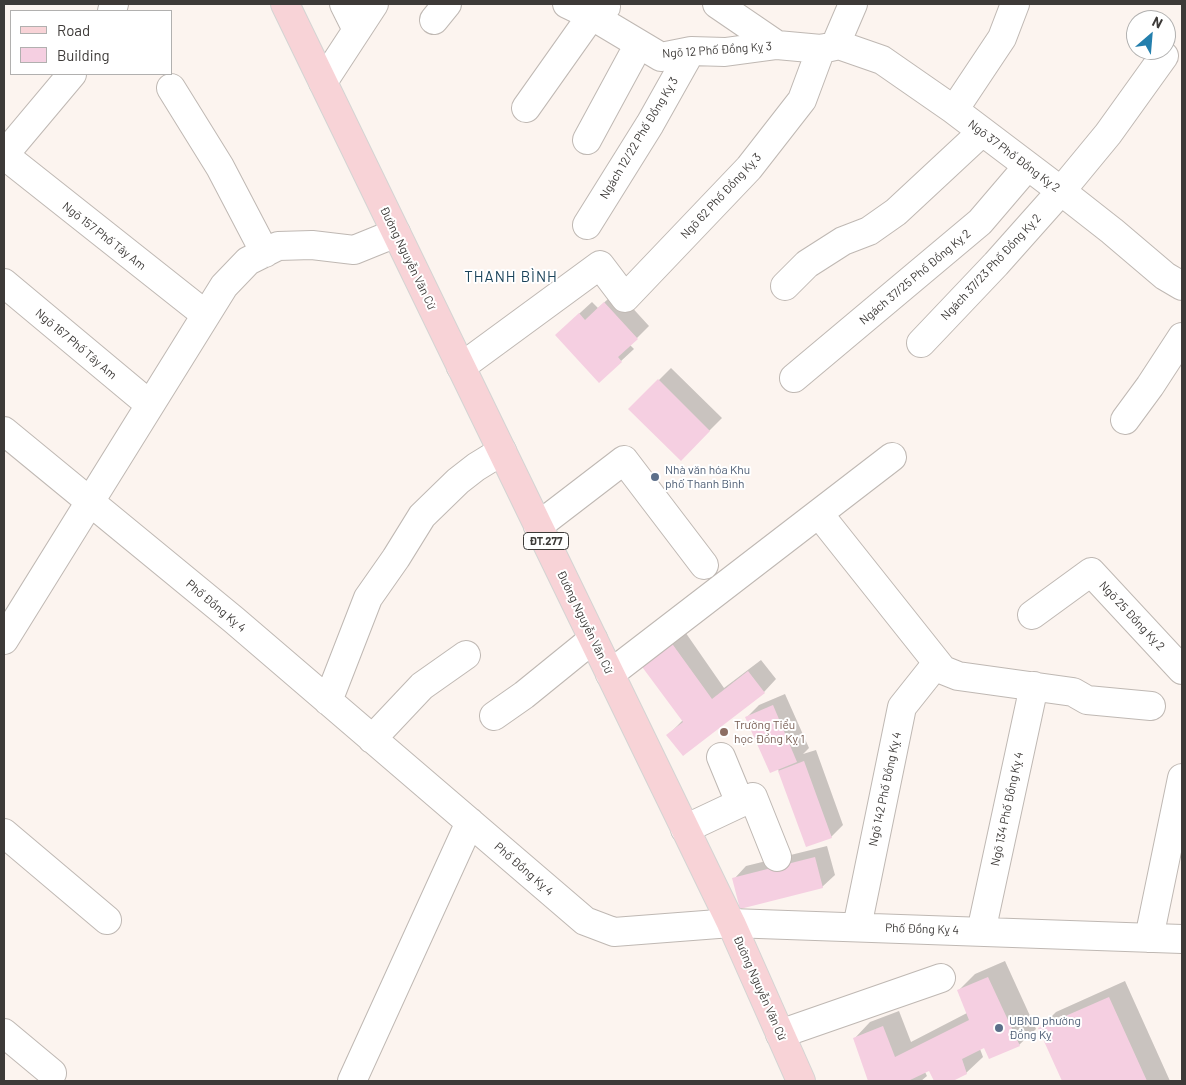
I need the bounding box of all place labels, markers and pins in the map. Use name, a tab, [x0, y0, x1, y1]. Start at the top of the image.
place label: Nhà văn hóa Khu phố Thanh Bình	[665, 463, 750, 491]
marker: Nhà văn hóa Khu phố Thanh Bình	[649, 471, 661, 483]
place label: Trường Tiểu học Đồng Kỵ 1	[734, 718, 805, 746]
marker: Trường Tiểu học Đồng Kỵ 1	[718, 726, 730, 738]
place label: UBND phường Đồng Kỵ	[1009, 1014, 1081, 1042]
marker: UBND phường Đồng Kỵ	[993, 1022, 1005, 1034]

